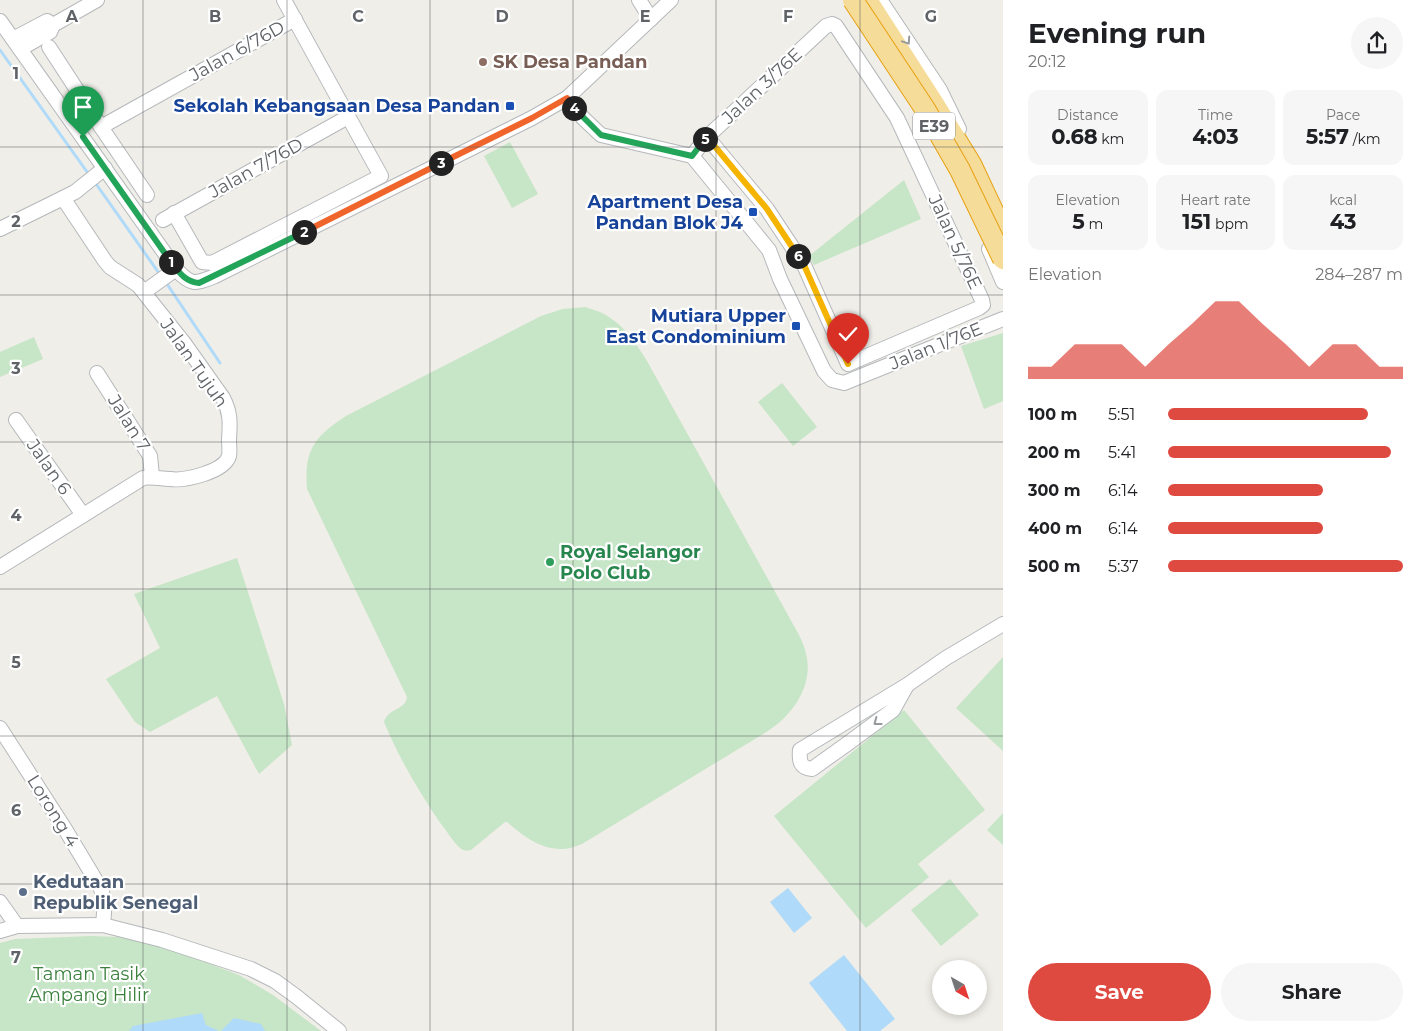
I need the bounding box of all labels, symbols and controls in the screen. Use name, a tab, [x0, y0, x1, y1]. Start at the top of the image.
text: A	[65, 7, 79, 26]
text: B	[209, 7, 221, 26]
text: C	[352, 7, 364, 26]
text: D	[495, 7, 509, 26]
text: E	[640, 7, 650, 26]
text: F	[783, 7, 793, 26]
text: G	[925, 7, 937, 26]
street label: Jalan 6/76D	[185, 16, 288, 87]
text: Evening run	[1028, 16, 1206, 50]
button: share	[1351, 17, 1403, 69]
one-way arrow	[901, 35, 910, 44]
street label: Jalan 3/76E	[717, 43, 807, 129]
place label: SK Desa Pandan	[493, 51, 647, 73]
text: 20:12	[1028, 52, 1066, 71]
marker: SK Desa Pandan	[477, 56, 489, 68]
text: 1	[13, 64, 19, 83]
pin	[62, 86, 104, 137]
icon: arrive	[69, 93, 97, 121]
place label: Sekolah Kebangsaan Desa Pandan	[173, 95, 500, 117]
pin: 4	[562, 96, 586, 120]
text: 4	[570, 99, 579, 117]
marker: Sekolah Kebangsaan Desa Pandan	[504, 100, 516, 112]
text: Distance	[1057, 106, 1119, 124]
text: Time	[1198, 106, 1233, 124]
text: Pace	[1326, 106, 1360, 124]
road number: E39	[913, 112, 955, 140]
text: 0.68	[1051, 124, 1098, 149]
text: 4:03	[1192, 124, 1239, 149]
text: 5:57	[1306, 124, 1349, 149]
pin: 5	[692, 126, 718, 152]
text: 5	[701, 130, 710, 148]
text: km	[1098, 130, 1124, 148]
text: /km	[1349, 130, 1381, 148]
street label: Jalan 7/76D	[204, 133, 307, 203]
pin: 3	[428, 150, 454, 176]
text: 3	[437, 154, 446, 172]
street label: Jalan 5/76E	[923, 190, 986, 293]
place label: Apartment Desa Pandan Blok J4	[586, 191, 744, 234]
text: Elevation	[1055, 191, 1120, 209]
text: Heart rate	[1180, 191, 1251, 209]
text: kcal	[1329, 191, 1357, 209]
marker: Apartment Desa Pandan Blok J4	[747, 206, 759, 218]
text: 5	[1072, 209, 1085, 234]
text: 151	[1182, 209, 1211, 234]
text: 43	[1330, 209, 1357, 234]
text: 2	[11, 212, 21, 231]
text: m	[1085, 215, 1103, 233]
text: bpm	[1211, 215, 1249, 233]
pin: 2	[292, 220, 316, 244]
text: 2	[300, 223, 309, 241]
pin: 6	[786, 244, 810, 268]
text: 6	[794, 247, 803, 265]
pin: 1	[158, 250, 184, 274]
text: 1	[169, 253, 174, 271]
text: Elevation	[1028, 265, 1102, 284]
text: 284–287 m	[1315, 265, 1403, 284]
place label: Mutiara Upper East Condominium	[606, 305, 786, 348]
pin	[827, 313, 869, 364]
street label: Jalan Tujuh	[155, 314, 233, 412]
street label: Jalan 1/76E	[886, 317, 986, 375]
marker: Mutiara Upper East Condominium	[790, 320, 802, 332]
icon: check	[834, 320, 862, 348]
text: 3	[10, 359, 21, 378]
street label: Jalan 7	[103, 390, 155, 455]
text: 100 m	[1028, 405, 1077, 424]
text: 5:51	[1108, 405, 1135, 424]
street label: Jalan 6	[21, 434, 76, 499]
text: 200 m	[1028, 443, 1080, 462]
text: 5:41	[1108, 443, 1136, 462]
text: 300 m	[1028, 481, 1081, 500]
text: 6:14	[1108, 481, 1138, 500]
text: 4	[10, 506, 22, 525]
text: 400 m	[1028, 519, 1082, 538]
text: 6:14	[1108, 519, 1138, 538]
place label: Royal Selangor Polo Club	[560, 541, 701, 584]
marker: Royal Selangor Polo Club	[544, 556, 556, 568]
text: 500 m	[1028, 557, 1081, 576]
text: 5:37	[1108, 557, 1139, 576]
text: 5	[11, 653, 21, 672]
one-way arrow	[873, 716, 882, 725]
street label: Lorong 4	[22, 771, 84, 851]
text: 6	[11, 801, 21, 820]
place label: Kedutaan Republik Senegal	[33, 871, 198, 914]
marker: Kedutaan Republik Senegal	[17, 886, 29, 898]
text: 7	[11, 948, 21, 967]
north arrow	[932, 960, 988, 1015]
map controls	[932, 960, 987, 1015]
park label: Taman Tasik Ampang Hilir	[29, 963, 149, 1006]
button: Save	[1028, 963, 1211, 1021]
button: Share	[1221, 963, 1403, 1021]

